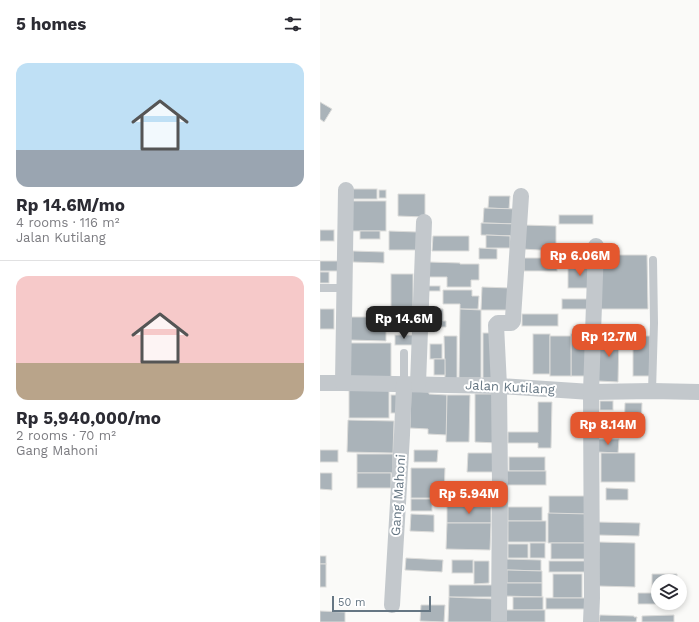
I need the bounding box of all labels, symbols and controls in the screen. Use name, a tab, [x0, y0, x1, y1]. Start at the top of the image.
icon: filters	[282, 13, 304, 35]
text: 5 homes	[16, 14, 86, 34]
icon: home	[124, 89, 196, 161]
text: Rp 14.6M/mo	[16, 195, 125, 215]
text: 4 rooms · 116 m²	[16, 215, 119, 230]
text: Jalan Kutilang	[16, 230, 106, 245]
pin: Rp 6.06M	[539, 243, 621, 277]
text: Rp 6.06M	[550, 248, 610, 263]
icon: home	[124, 302, 196, 374]
pin: Rp 14.6M	[363, 306, 445, 340]
text: Rp 14.6M	[375, 311, 433, 326]
pin: Rp 12.7M	[568, 324, 650, 358]
text: Rp 12.7M	[581, 329, 637, 344]
street label: Jalan Kutilang	[465, 377, 555, 397]
text: Rp 5,940,000/mo	[16, 408, 161, 428]
pin: Rp 8.14M	[567, 412, 649, 446]
text: Rp 8.14M	[579, 417, 637, 432]
text: 2 rooms · 70 m²	[16, 428, 116, 443]
text: Gang Mahoni	[16, 443, 98, 458]
street label: Gang Mahoni	[388, 454, 408, 536]
pin: Rp 5.94M	[428, 481, 510, 515]
text: Rp 5.94M	[439, 486, 499, 501]
map controls	[651, 574, 687, 610]
button: layers	[651, 574, 687, 610]
scale bar	[332, 594, 431, 613]
text: 50 m	[338, 596, 365, 609]

